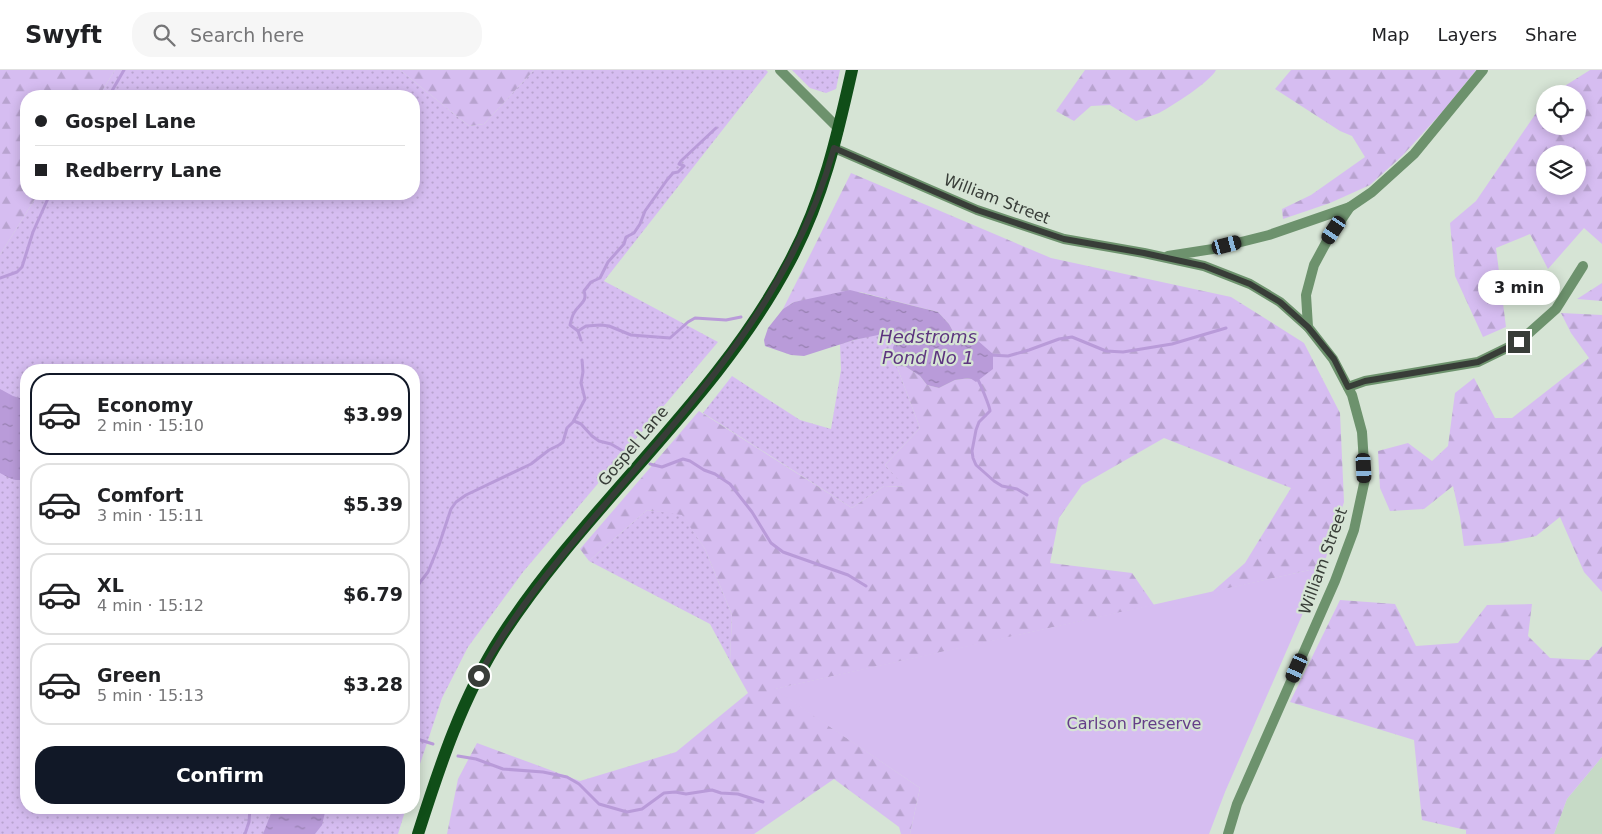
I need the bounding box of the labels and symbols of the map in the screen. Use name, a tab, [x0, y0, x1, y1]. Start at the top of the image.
street label: William Street	[941, 170, 1053, 228]
car	[1319, 213, 1348, 247]
car	[1210, 234, 1243, 256]
callout: 3 min	[1478, 270, 1560, 304]
water label: Hedstroms Pond No 1	[879, 326, 977, 368]
route end	[1508, 331, 1530, 353]
street label: Gospel Lane	[594, 402, 672, 490]
car	[1355, 453, 1372, 483]
street label: William Street	[1295, 505, 1351, 617]
car	[1284, 651, 1309, 685]
route start	[468, 665, 490, 687]
park label: Carlson Preserve	[1067, 714, 1201, 733]

